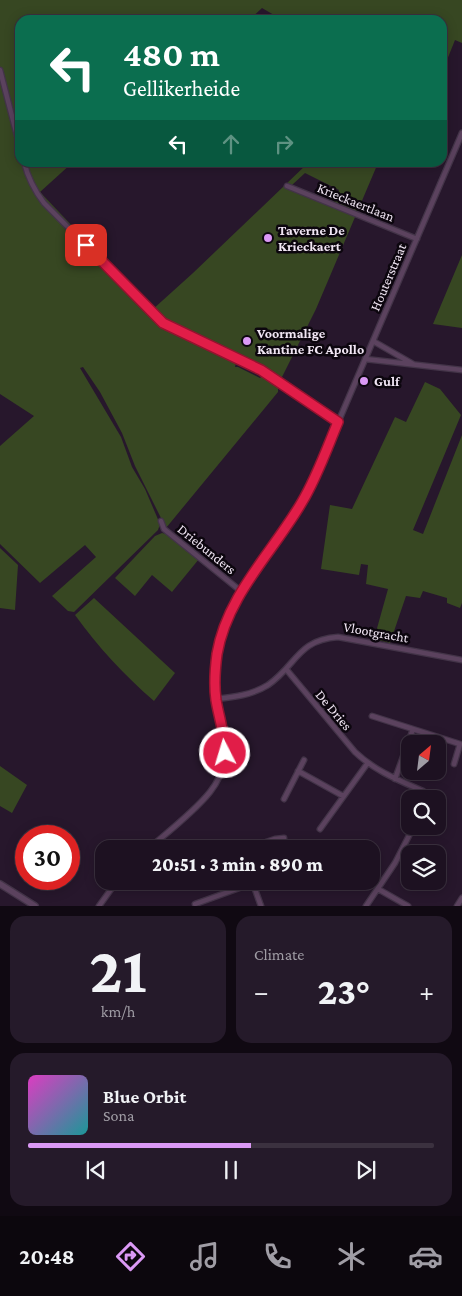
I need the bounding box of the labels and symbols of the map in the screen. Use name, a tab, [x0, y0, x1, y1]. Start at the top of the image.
street label: Krieckaertlaan	[315, 179, 397, 225]
place label: Taverne De Krieckaert	[278, 222, 345, 254]
pin	[65, 224, 107, 266]
marker: Taverne De Krieckaert	[262, 232, 274, 244]
street label: Houterstraat	[367, 241, 409, 313]
place label: Voormalige Kantine FC Apollo	[256, 325, 364, 357]
marker: Voormalige Kantine FC Apollo	[241, 335, 253, 347]
place label: Gulf	[374, 373, 401, 389]
marker: Gulf	[358, 375, 370, 387]
street label: Driebunders	[175, 521, 239, 577]
street label: Vlootgracht	[342, 618, 410, 646]
street label: De Dries	[313, 687, 355, 733]
position arrow	[198, 726, 250, 778]
north arrow	[401, 735, 446, 780]
speed limit sign: 30	[15, 825, 80, 890]

